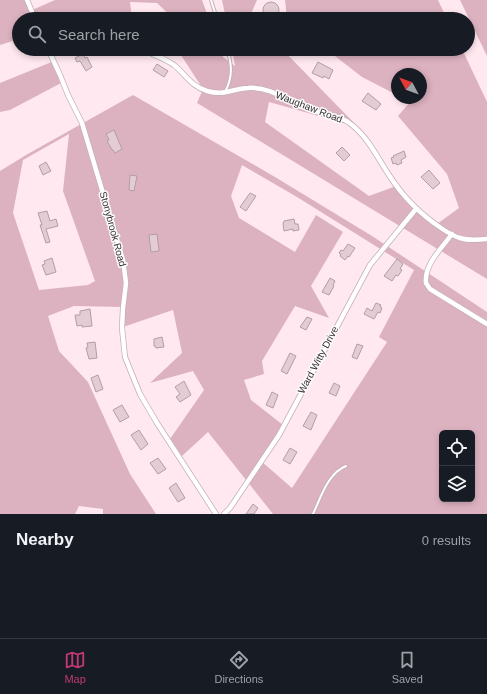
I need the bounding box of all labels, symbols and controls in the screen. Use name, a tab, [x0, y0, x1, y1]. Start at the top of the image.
search box	[12, 12, 475, 56]
icon: search	[26, 23, 48, 45]
text: Search here	[58, 26, 140, 43]
north arrow	[391, 68, 427, 104]
street label: Waughaw Road	[274, 89, 344, 125]
street label: Stonybrook Road	[98, 190, 128, 268]
street label: Ward Witty Drive	[296, 324, 341, 396]
map controls	[439, 430, 475, 502]
button: locate	[439, 430, 475, 466]
button: layers	[439, 466, 475, 502]
text: Nearby	[16, 530, 74, 549]
text: 0 results	[422, 533, 471, 548]
tab: Map	[64, 649, 86, 685]
tab: Directions	[214, 649, 263, 685]
tab: Saved	[392, 649, 423, 685]

